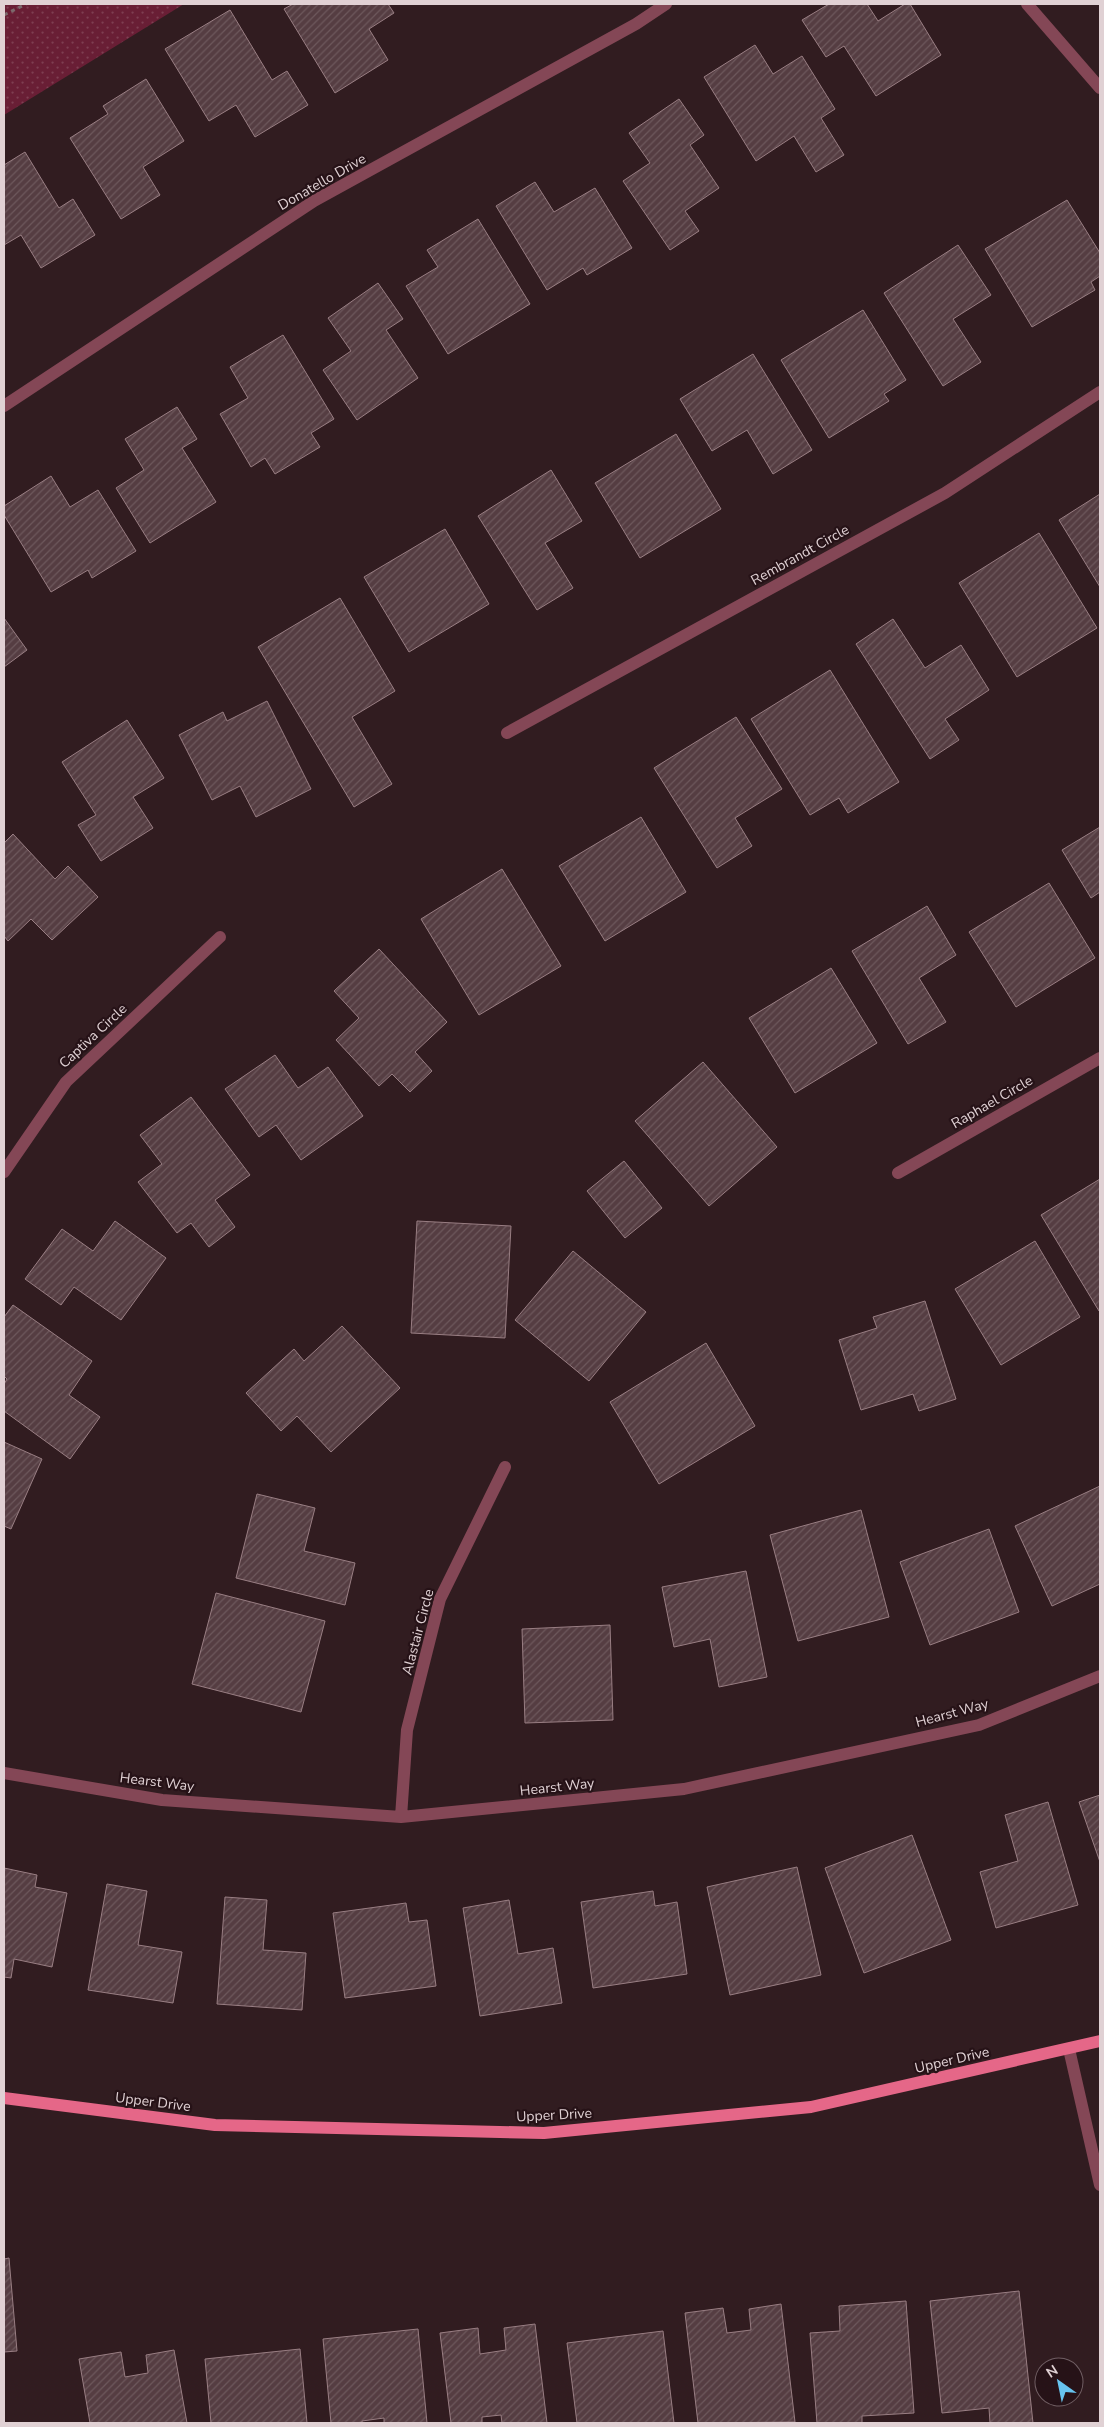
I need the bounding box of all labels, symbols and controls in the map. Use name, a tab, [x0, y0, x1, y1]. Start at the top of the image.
street label: Donatello Drive	[275, 149, 369, 215]
street label: Rembrandt Circle	[748, 520, 852, 590]
street label: Captiva Circle	[55, 1000, 131, 1072]
street label: Raphael Circle	[948, 1071, 1036, 1133]
street label: Alastair Circle	[397, 1587, 439, 1677]
street label: Hearst Way	[913, 1694, 991, 1732]
street label: Hearst Way	[119, 1768, 196, 1796]
street label: Hearst Way	[519, 1774, 596, 1800]
street label: Upper Drive	[913, 2042, 991, 2078]
street label: Upper Drive	[114, 2088, 192, 2116]
street label: Upper Drive	[516, 2104, 592, 2126]
north arrow	[1034, 2357, 1084, 2407]
text: N	[1043, 2361, 1062, 2382]

